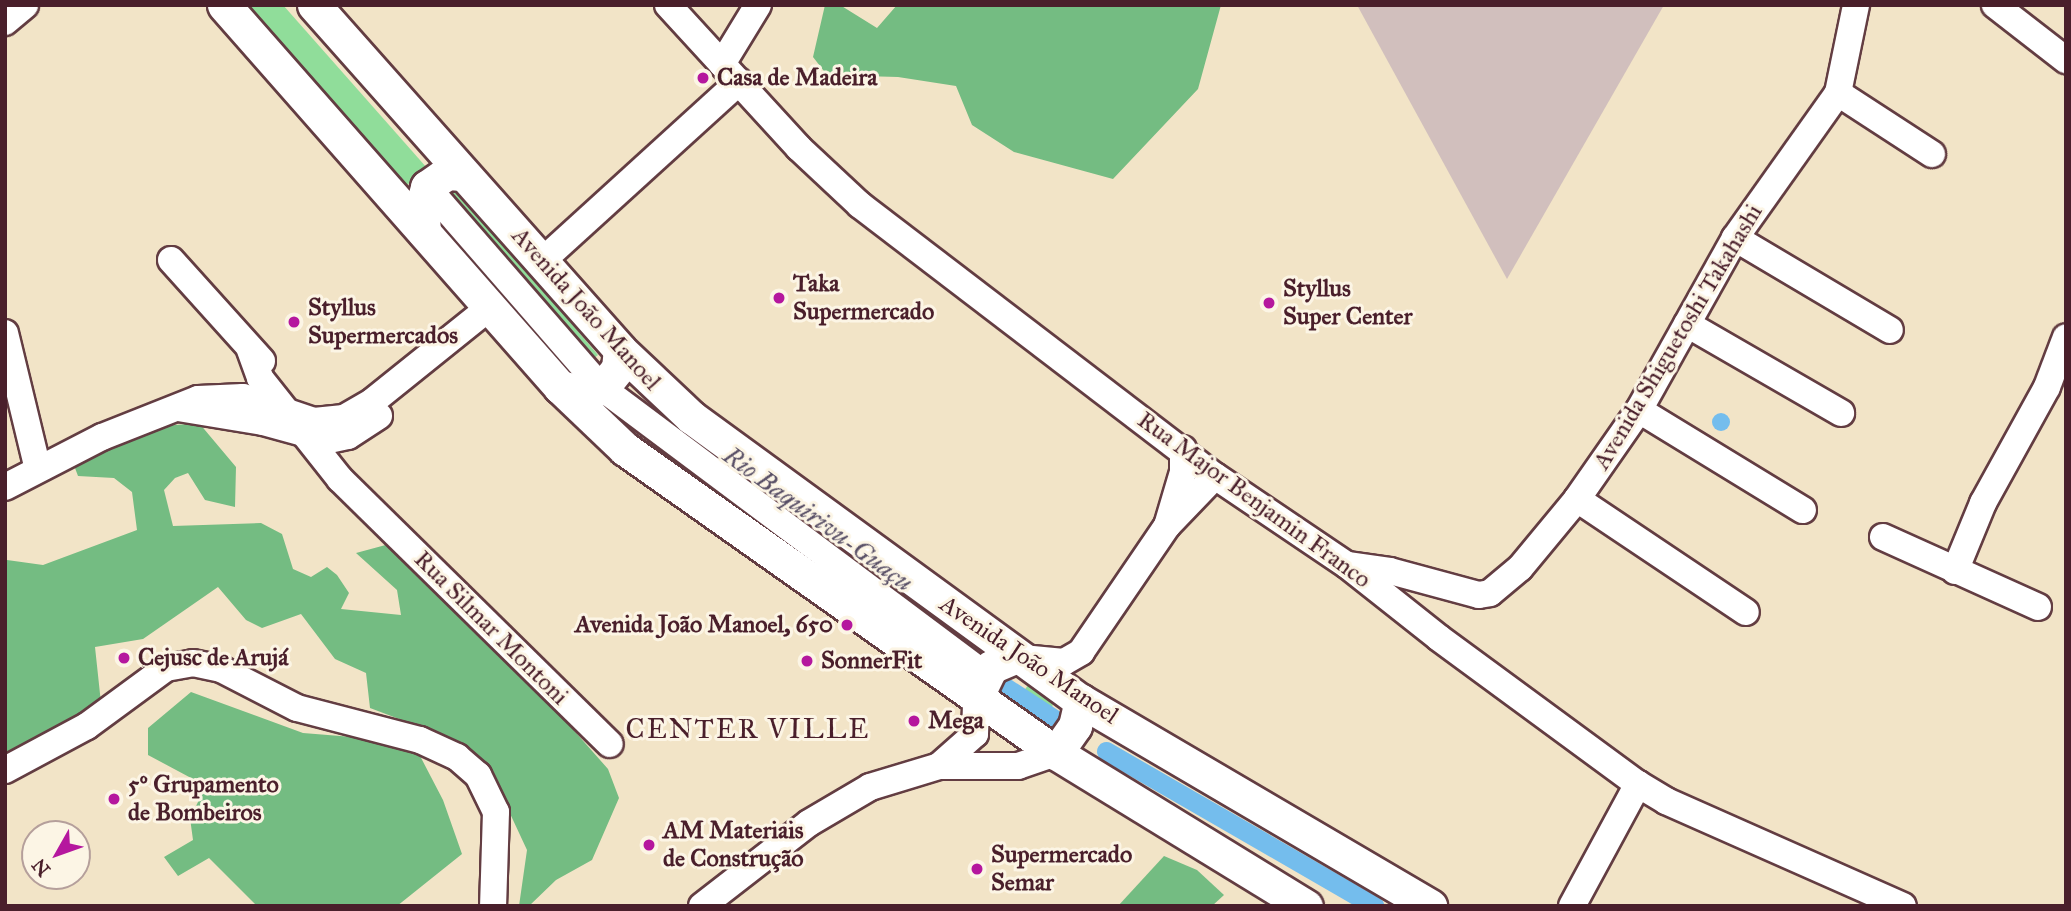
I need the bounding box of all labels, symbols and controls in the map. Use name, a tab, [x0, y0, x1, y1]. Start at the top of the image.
place label: Casa de Madeira	[717, 64, 877, 92]
marker: Casa de Madeira	[695, 70, 711, 86]
street label: Avenida Shiguetoshi Takahashi	[1587, 199, 1769, 475]
street label: Avenida João Manoel	[505, 222, 667, 396]
place label: Taka Supermercado	[793, 270, 934, 326]
place label: Styllus Super Center	[1283, 275, 1412, 331]
marker: Taka Supermercado	[771, 290, 787, 306]
place label: Styllus Supermercados	[308, 294, 458, 350]
marker: Styllus Super Center	[1261, 295, 1277, 311]
marker: Styllus Supermercados	[286, 314, 302, 330]
street label: Rua Major Benjamin Franco	[1132, 406, 1376, 594]
water label: Rio Baquirivu-Guaçu	[717, 440, 919, 598]
street label: Rua Silmar Montoni	[408, 545, 574, 711]
street label: Avenida João Manoel	[934, 590, 1124, 730]
place label: Avenida João Manoel, 650	[575, 611, 833, 639]
marker: Avenida João Manoel, 650	[839, 617, 855, 633]
place label: Cejusc de Arujá	[138, 644, 288, 672]
place label: SonnerFit	[821, 647, 922, 675]
marker: Cejusc de Arujá	[116, 650, 132, 666]
marker: SonnerFit	[799, 653, 815, 669]
place label: Mega	[928, 707, 984, 735]
district label: CENTER VILLE	[627, 712, 869, 746]
marker: Mega	[906, 713, 922, 729]
place label: 5º Grupamento de Bombeiros	[128, 771, 279, 827]
marker: 5º Grupamento de Bombeiros	[106, 791, 122, 807]
place label: AM Materiais de Construção	[663, 817, 804, 873]
north arrow	[21, 820, 91, 890]
marker: AM Materiais de Construção	[641, 837, 657, 853]
place label: Supermercado Semar	[991, 841, 1132, 897]
text: N	[27, 854, 55, 881]
marker: Supermercado Semar	[969, 861, 985, 877]

